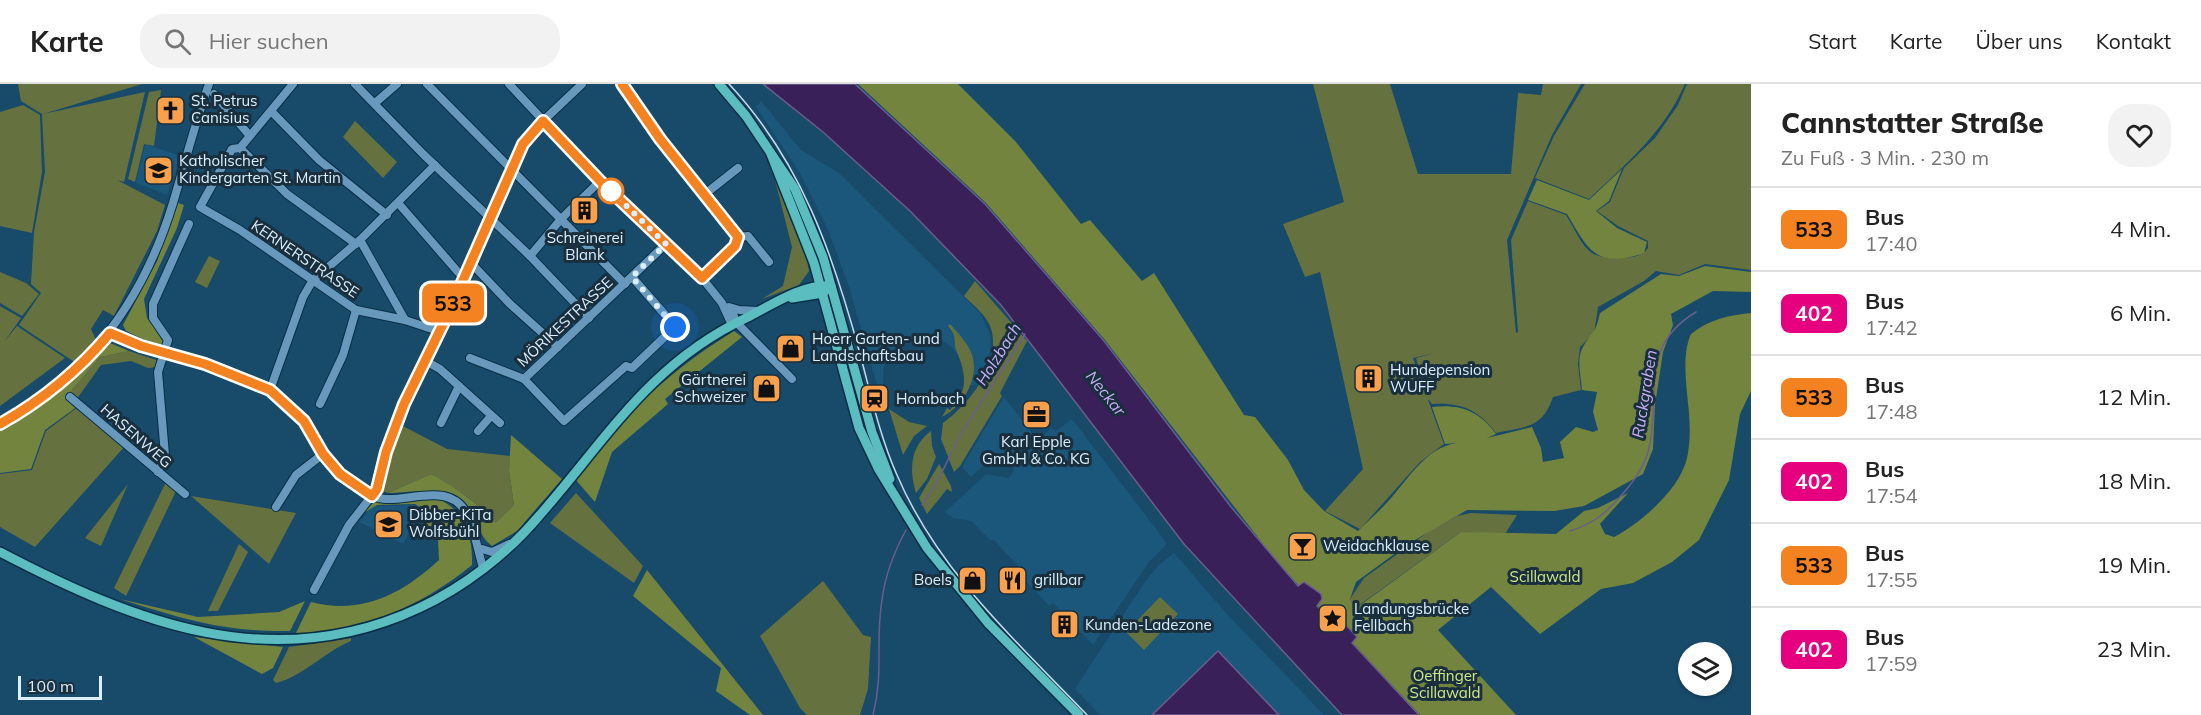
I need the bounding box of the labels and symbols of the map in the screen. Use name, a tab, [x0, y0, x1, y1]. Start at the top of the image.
place label: St. Petrus Canisius	[191, 91, 257, 127]
church icon: St. Petrus Canisius	[154, 94, 186, 126]
place label: Katholischer Kindergarten St. Martin	[179, 151, 341, 187]
school or university icon: Katholischer Kindergarten St. Martin	[142, 154, 174, 186]
unlabelled marker	[598, 178, 624, 204]
building icon: Schreinerei Blank	[569, 195, 601, 227]
street label: KERNERSTRASSE	[248, 215, 363, 302]
place label: Schreinerei Blank	[547, 228, 623, 264]
street label: MÖRIKESTRASSE	[513, 272, 617, 371]
line badge: 533	[418, 284, 488, 322]
your location	[660, 312, 690, 342]
water label: Holzbach	[971, 319, 1025, 389]
place label: Hoerr Garten- und Landschaftsbau	[812, 329, 940, 365]
shop icon: Hoerr Garten- und Landschaftsbau	[775, 332, 807, 364]
water label: Ruckgraben	[1627, 349, 1661, 439]
place label: Hundepension WUFF	[1390, 360, 1490, 396]
building icon: Hundepension WUFF	[1353, 363, 1385, 395]
water label: Neckar	[1082, 366, 1131, 420]
place label: Gärtnerei Schweizer	[675, 370, 747, 406]
shop icon: Gärtnerei Schweizer	[751, 373, 783, 405]
station icon: Hornbach	[859, 383, 891, 415]
place label: Hornbach	[896, 389, 965, 408]
office icon: Karl Epple GmbH & Co. KG	[1020, 399, 1052, 431]
street label: HASENWEG	[97, 400, 176, 472]
place label: Karl Epple GmbH & Co. KG	[982, 432, 1090, 468]
place label: Dibber-KiTa Wolfsbühl	[409, 505, 491, 541]
school or university icon: Dibber-KiTa Wolfsbühl	[372, 508, 404, 540]
bar icon: Weidachklause	[1286, 530, 1318, 562]
place label: Weidachklause	[1323, 536, 1429, 555]
shop icon: Boels	[957, 564, 989, 596]
restaurant icon: grillbar	[997, 564, 1029, 596]
park label: Scillawald	[1510, 567, 1580, 586]
place label: Boels	[914, 570, 952, 589]
place label: grillbar	[1034, 570, 1083, 589]
place label: Landungsbrücke Fellbach	[1354, 599, 1469, 635]
place icon: Landungsbrücke Fellbach	[1317, 602, 1349, 634]
building icon: Kunden-Ladezone	[1048, 609, 1080, 641]
place label: Kunden-Ladezone	[1085, 615, 1212, 634]
park label: Oeffinger Scillawald	[1410, 666, 1480, 702]
scale bar	[18, 673, 102, 700]

